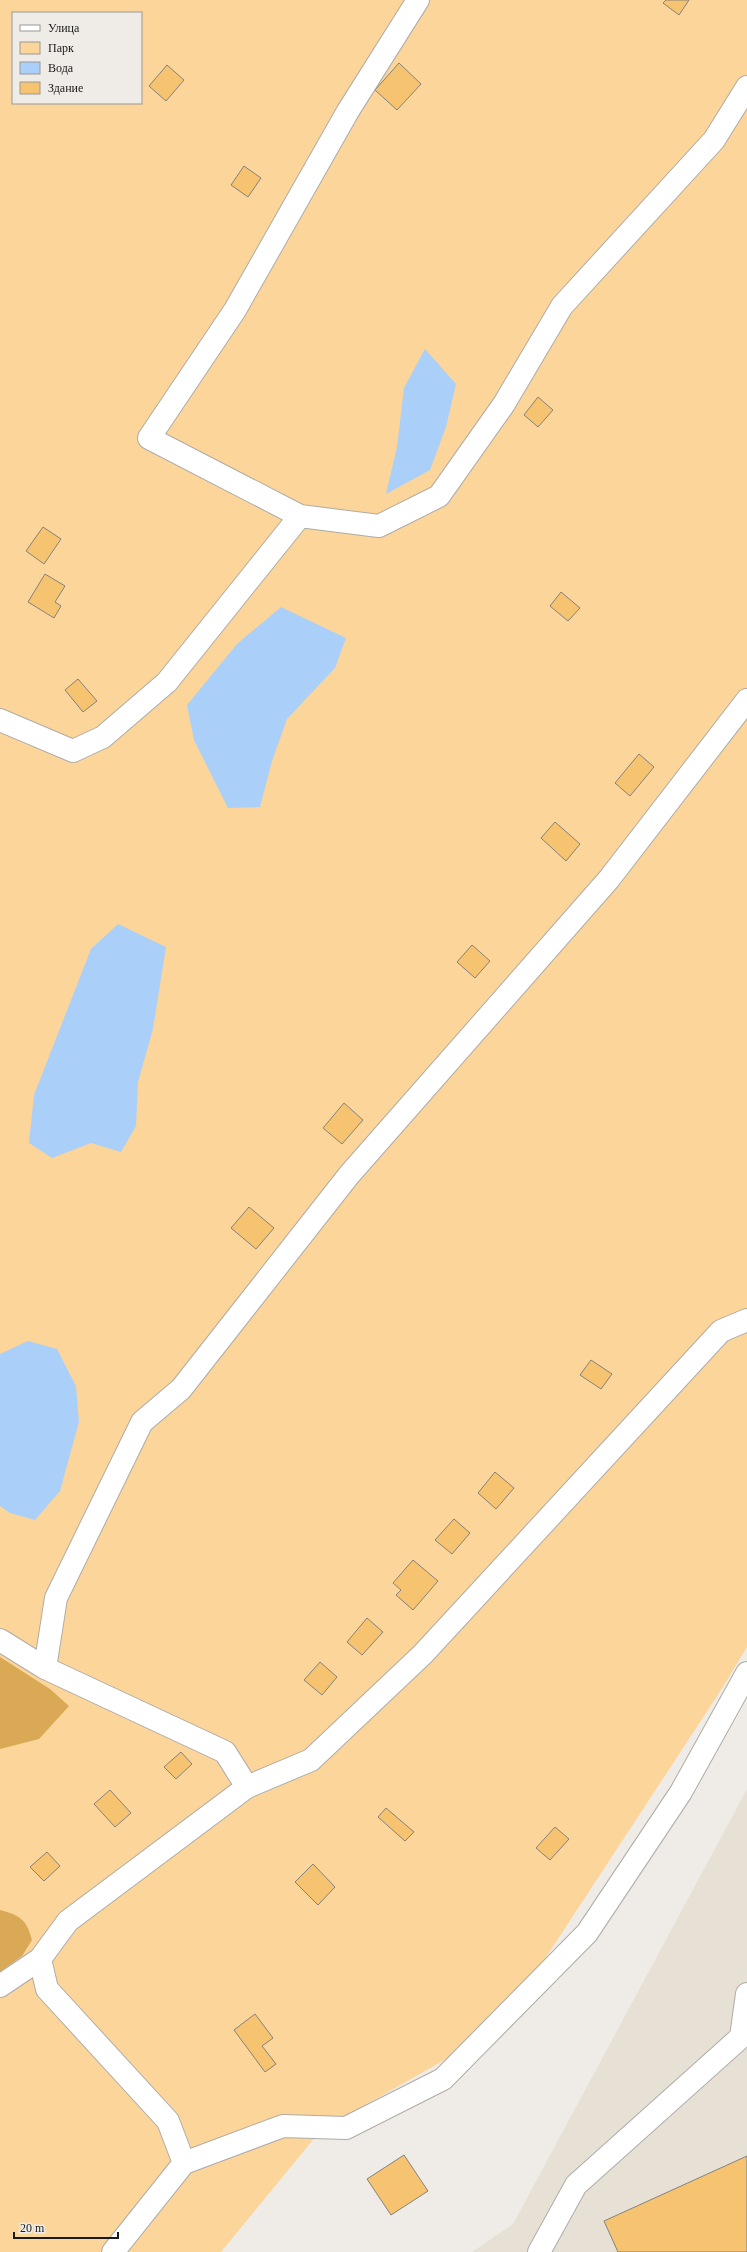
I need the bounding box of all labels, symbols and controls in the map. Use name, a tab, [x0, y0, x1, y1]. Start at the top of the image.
legend	[12, 12, 142, 104]
text: Улица	[48, 21, 80, 35]
text: Парк	[48, 41, 74, 55]
text: Вода	[48, 61, 74, 75]
text: Здание	[48, 81, 83, 95]
scale bar	[14, 2214, 118, 2240]
text: 20 m	[20, 2221, 45, 2235]

